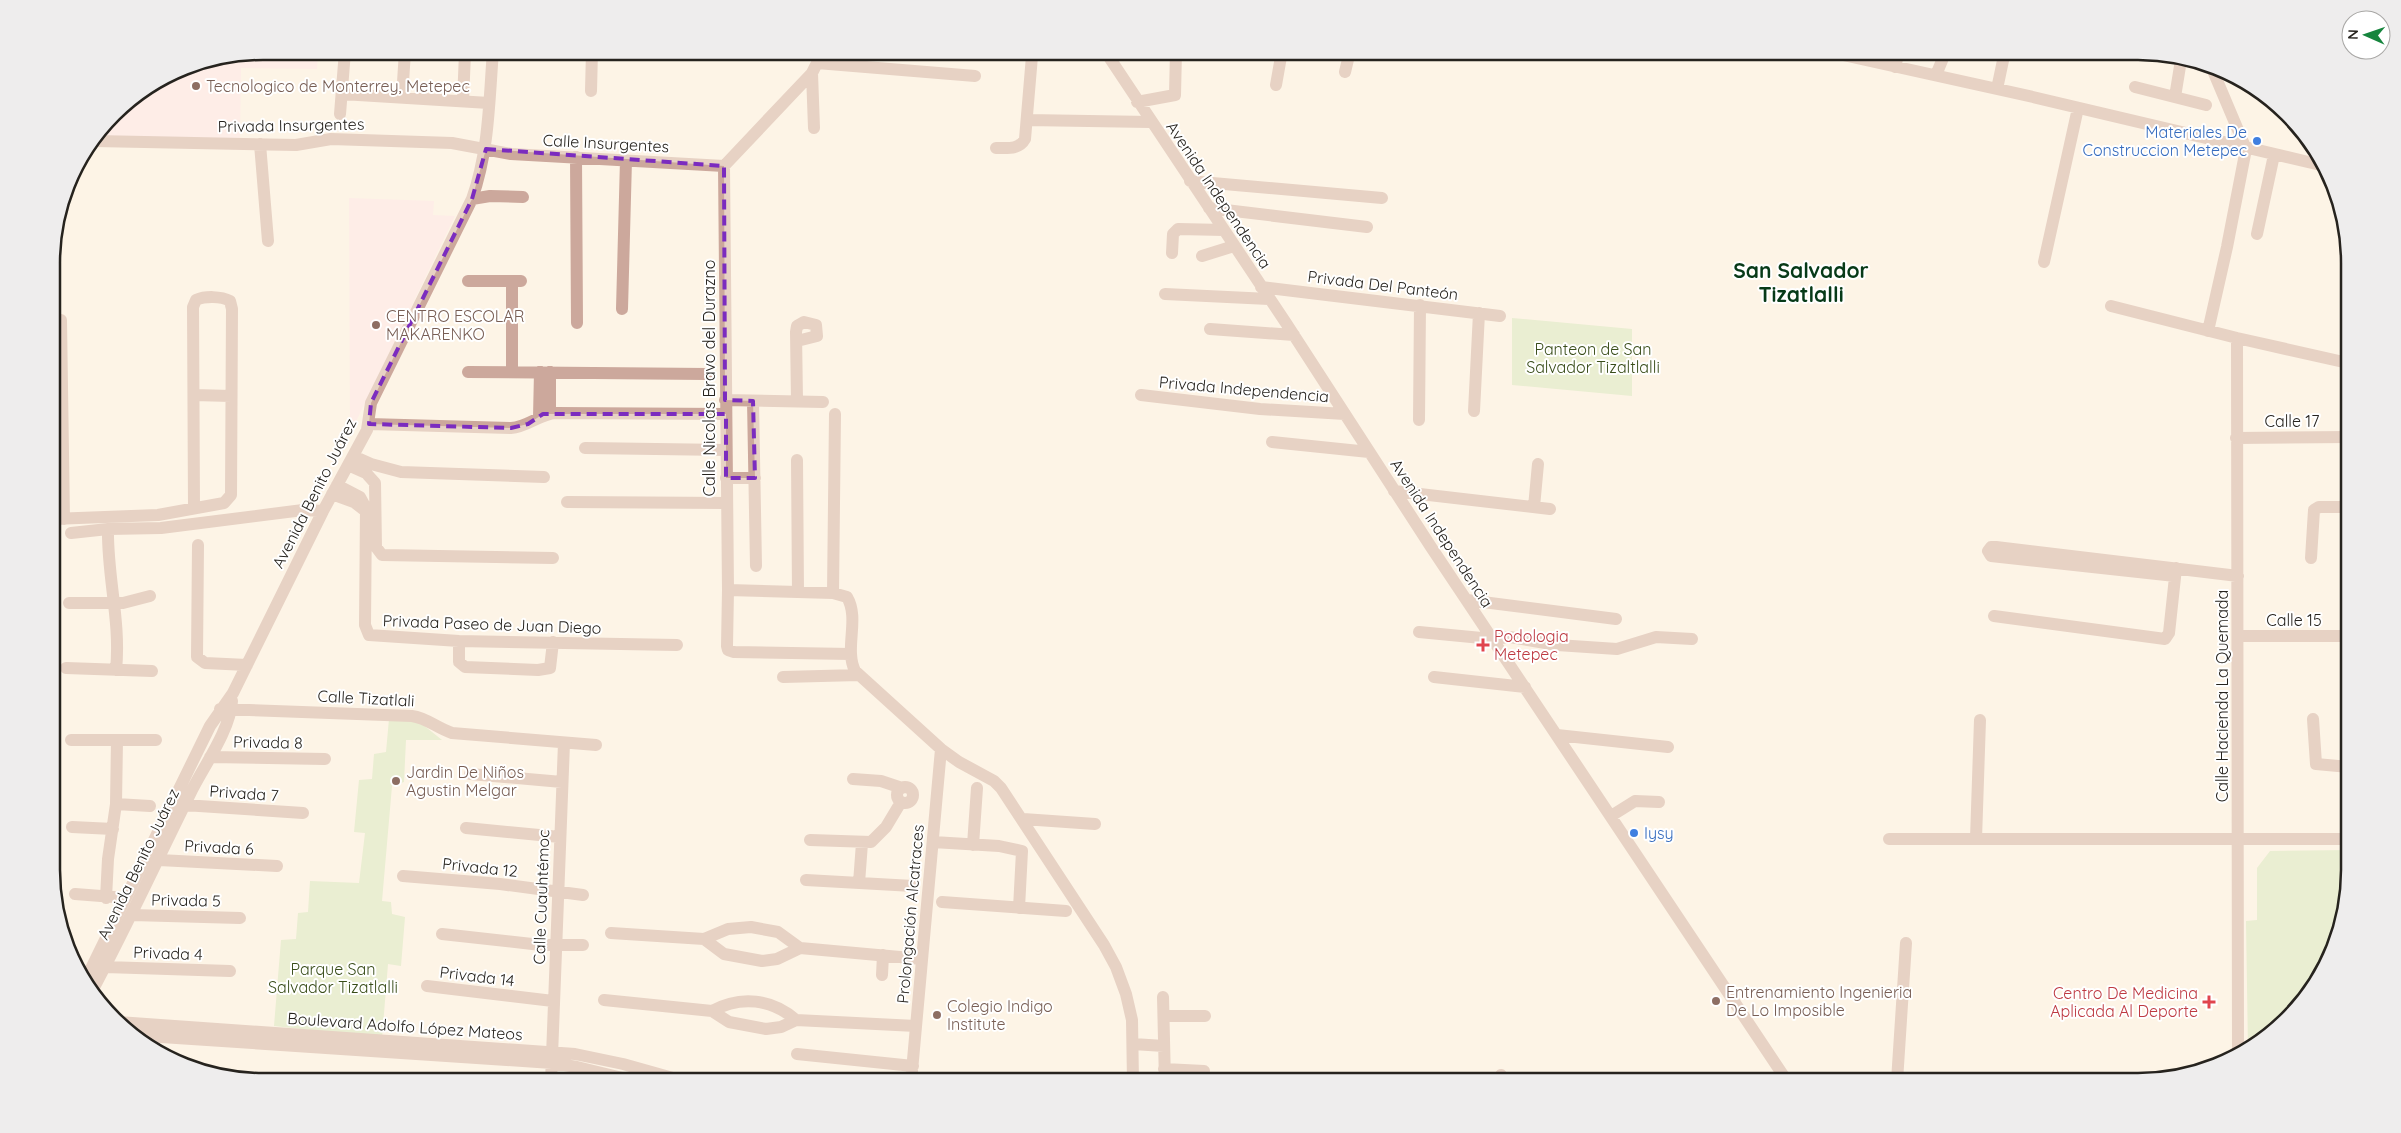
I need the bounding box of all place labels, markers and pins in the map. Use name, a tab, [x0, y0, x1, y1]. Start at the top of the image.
place label: Tecnologico de Monterrey, Metepec	[206, 76, 470, 96]
marker: Tecnologico de Monterrey, Metepec	[190, 80, 202, 92]
place label: Materiales De Construccion Metepec	[2082, 122, 2247, 160]
marker: Materiales De Construccion Metepec	[2251, 135, 2263, 147]
place label: CENTRO ESCOLAR MAKARENKO	[386, 306, 524, 344]
marker: CENTRO ESCOLAR MAKARENKO	[370, 319, 382, 331]
place label: Podologia Metepec	[1494, 626, 1569, 664]
marker: Podologia Metepec	[1476, 638, 1490, 652]
place label: Jardin De Niños Agustin Melgar	[406, 762, 524, 800]
marker: Jardin De Niños Agustin Melgar	[390, 775, 402, 787]
place label: Iysy	[1644, 823, 1674, 843]
marker: Iysy	[1628, 827, 1640, 839]
place label: Entrenamiento Ingenieria De Lo Imposible	[1726, 982, 1912, 1020]
place label: Centro De Medicina Aplicada Al Deporte	[2050, 983, 2198, 1021]
marker: Entrenamiento Ingenieria De Lo Imposible	[1710, 995, 1722, 1007]
marker: Centro De Medicina Aplicada Al Deporte	[2202, 995, 2216, 1009]
place label: Colegio Indigo Institute	[947, 996, 1053, 1034]
marker: Colegio Indigo Institute	[931, 1009, 943, 1021]

